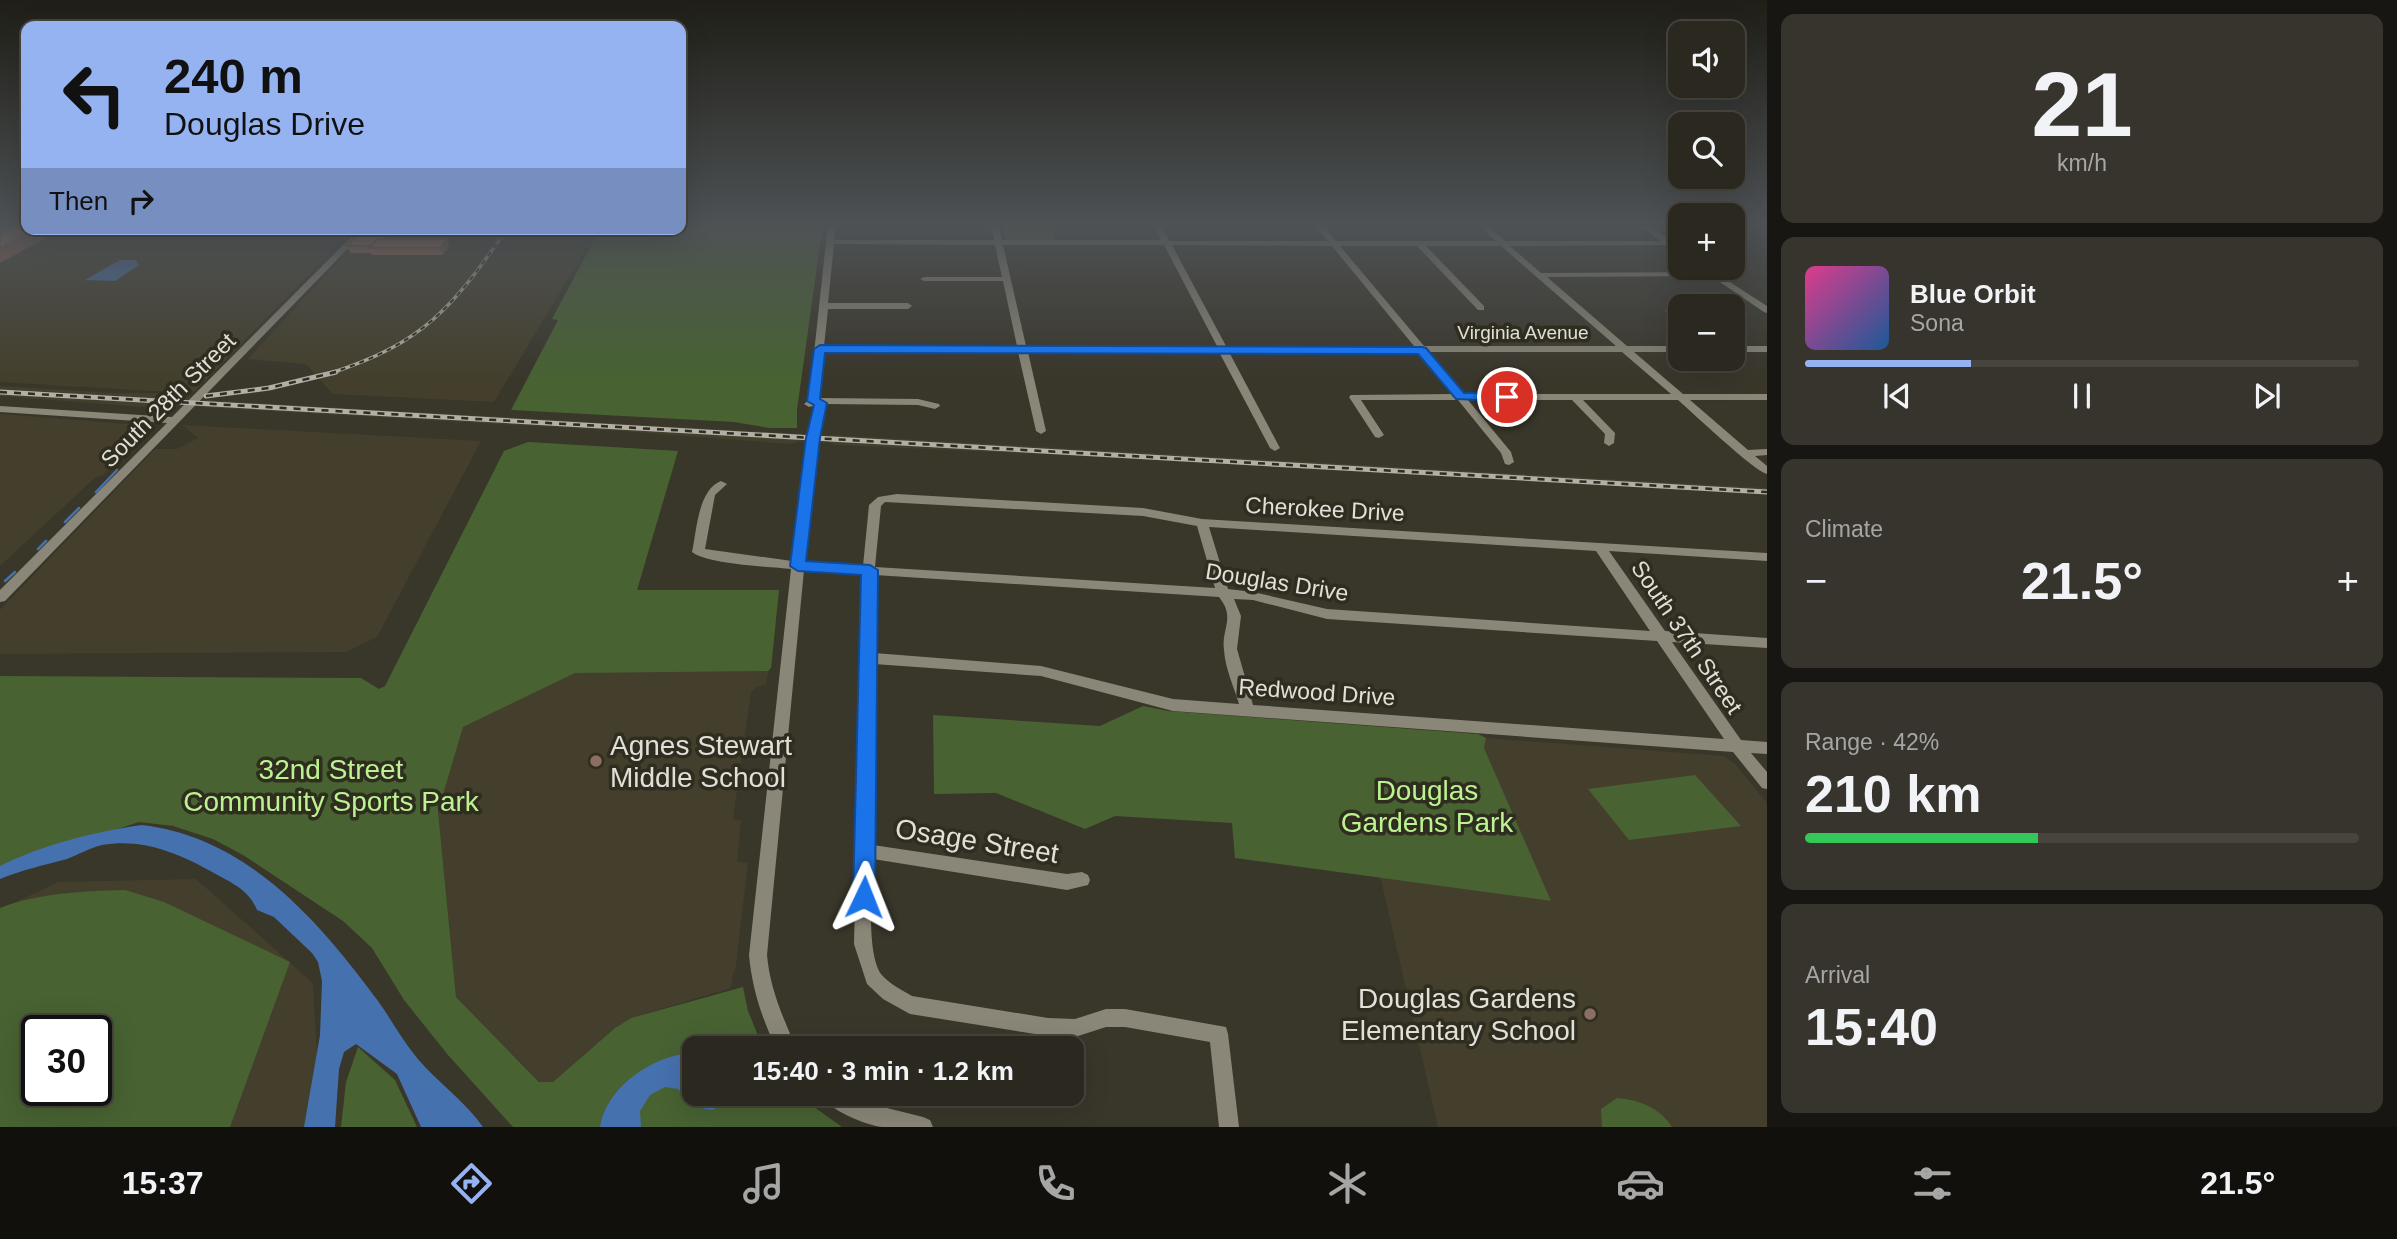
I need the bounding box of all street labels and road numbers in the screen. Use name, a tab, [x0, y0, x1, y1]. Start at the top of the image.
street label: Virginia Avenue	[1457, 322, 1589, 343]
street label: South 28th Street	[96, 327, 241, 472]
street label: Cherokee Drive	[1245, 492, 1405, 526]
street label: South 37th Street	[1626, 556, 1748, 719]
street label: Douglas Drive	[1204, 558, 1350, 606]
street label: Redwood Drive	[1238, 674, 1396, 710]
street label: Osage Street	[893, 813, 1061, 869]

